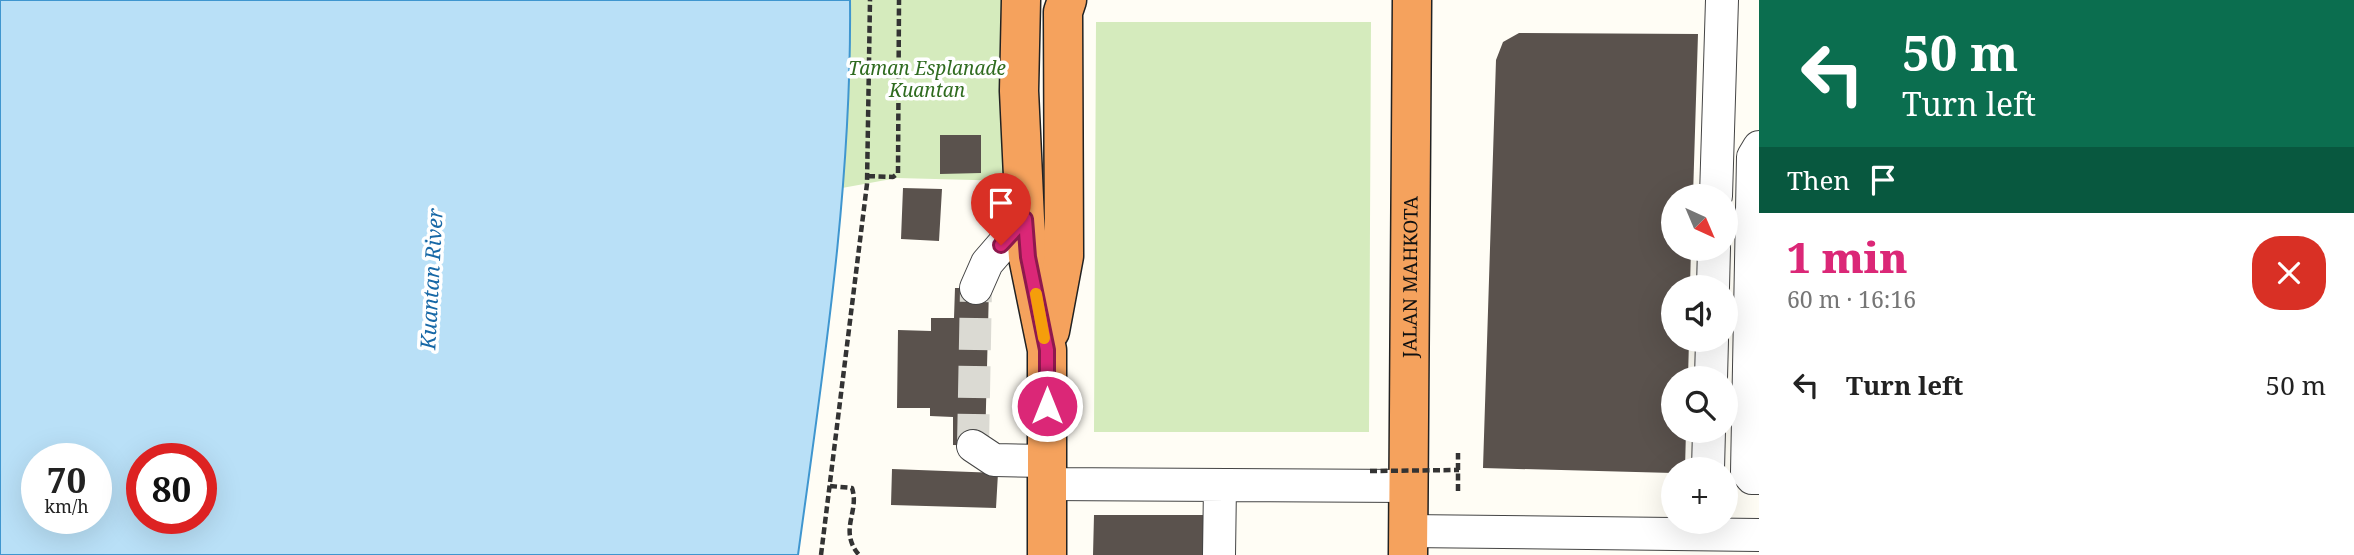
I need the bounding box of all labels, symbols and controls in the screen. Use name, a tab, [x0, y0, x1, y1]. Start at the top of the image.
text: 50 m	[1902, 19, 2018, 85]
icon: left	[1787, 28, 1878, 119]
park label: Taman Esplanade Kuantan	[848, 55, 1006, 103]
text: Turn left	[1902, 82, 2036, 125]
icon: arrive	[1864, 161, 1902, 199]
text: Then	[1787, 162, 1850, 198]
pin	[971, 173, 1031, 245]
icon: arrive	[982, 184, 1020, 222]
north arrow	[1661, 184, 1738, 261]
map controls	[1661, 184, 1738, 534]
street label: JALAN MAHKOTA	[1396, 195, 1424, 359]
water label: Kuantan River	[413, 207, 449, 351]
text: 1 min	[1787, 228, 1908, 285]
button: close	[2252, 236, 2326, 310]
button: sound	[1661, 275, 1738, 352]
text: 60 m · 16:16	[1787, 283, 1916, 315]
button: search	[1661, 366, 1738, 443]
icon: left	[1787, 366, 1825, 404]
text: Turn left	[1846, 367, 1963, 403]
text: 50 m	[2266, 367, 2326, 403]
position arrow	[1010, 369, 1084, 443]
speed limit sign: 80	[126, 443, 217, 534]
text: 70	[47, 456, 86, 503]
button: +	[1661, 457, 1738, 534]
text: km/h	[44, 494, 89, 518]

